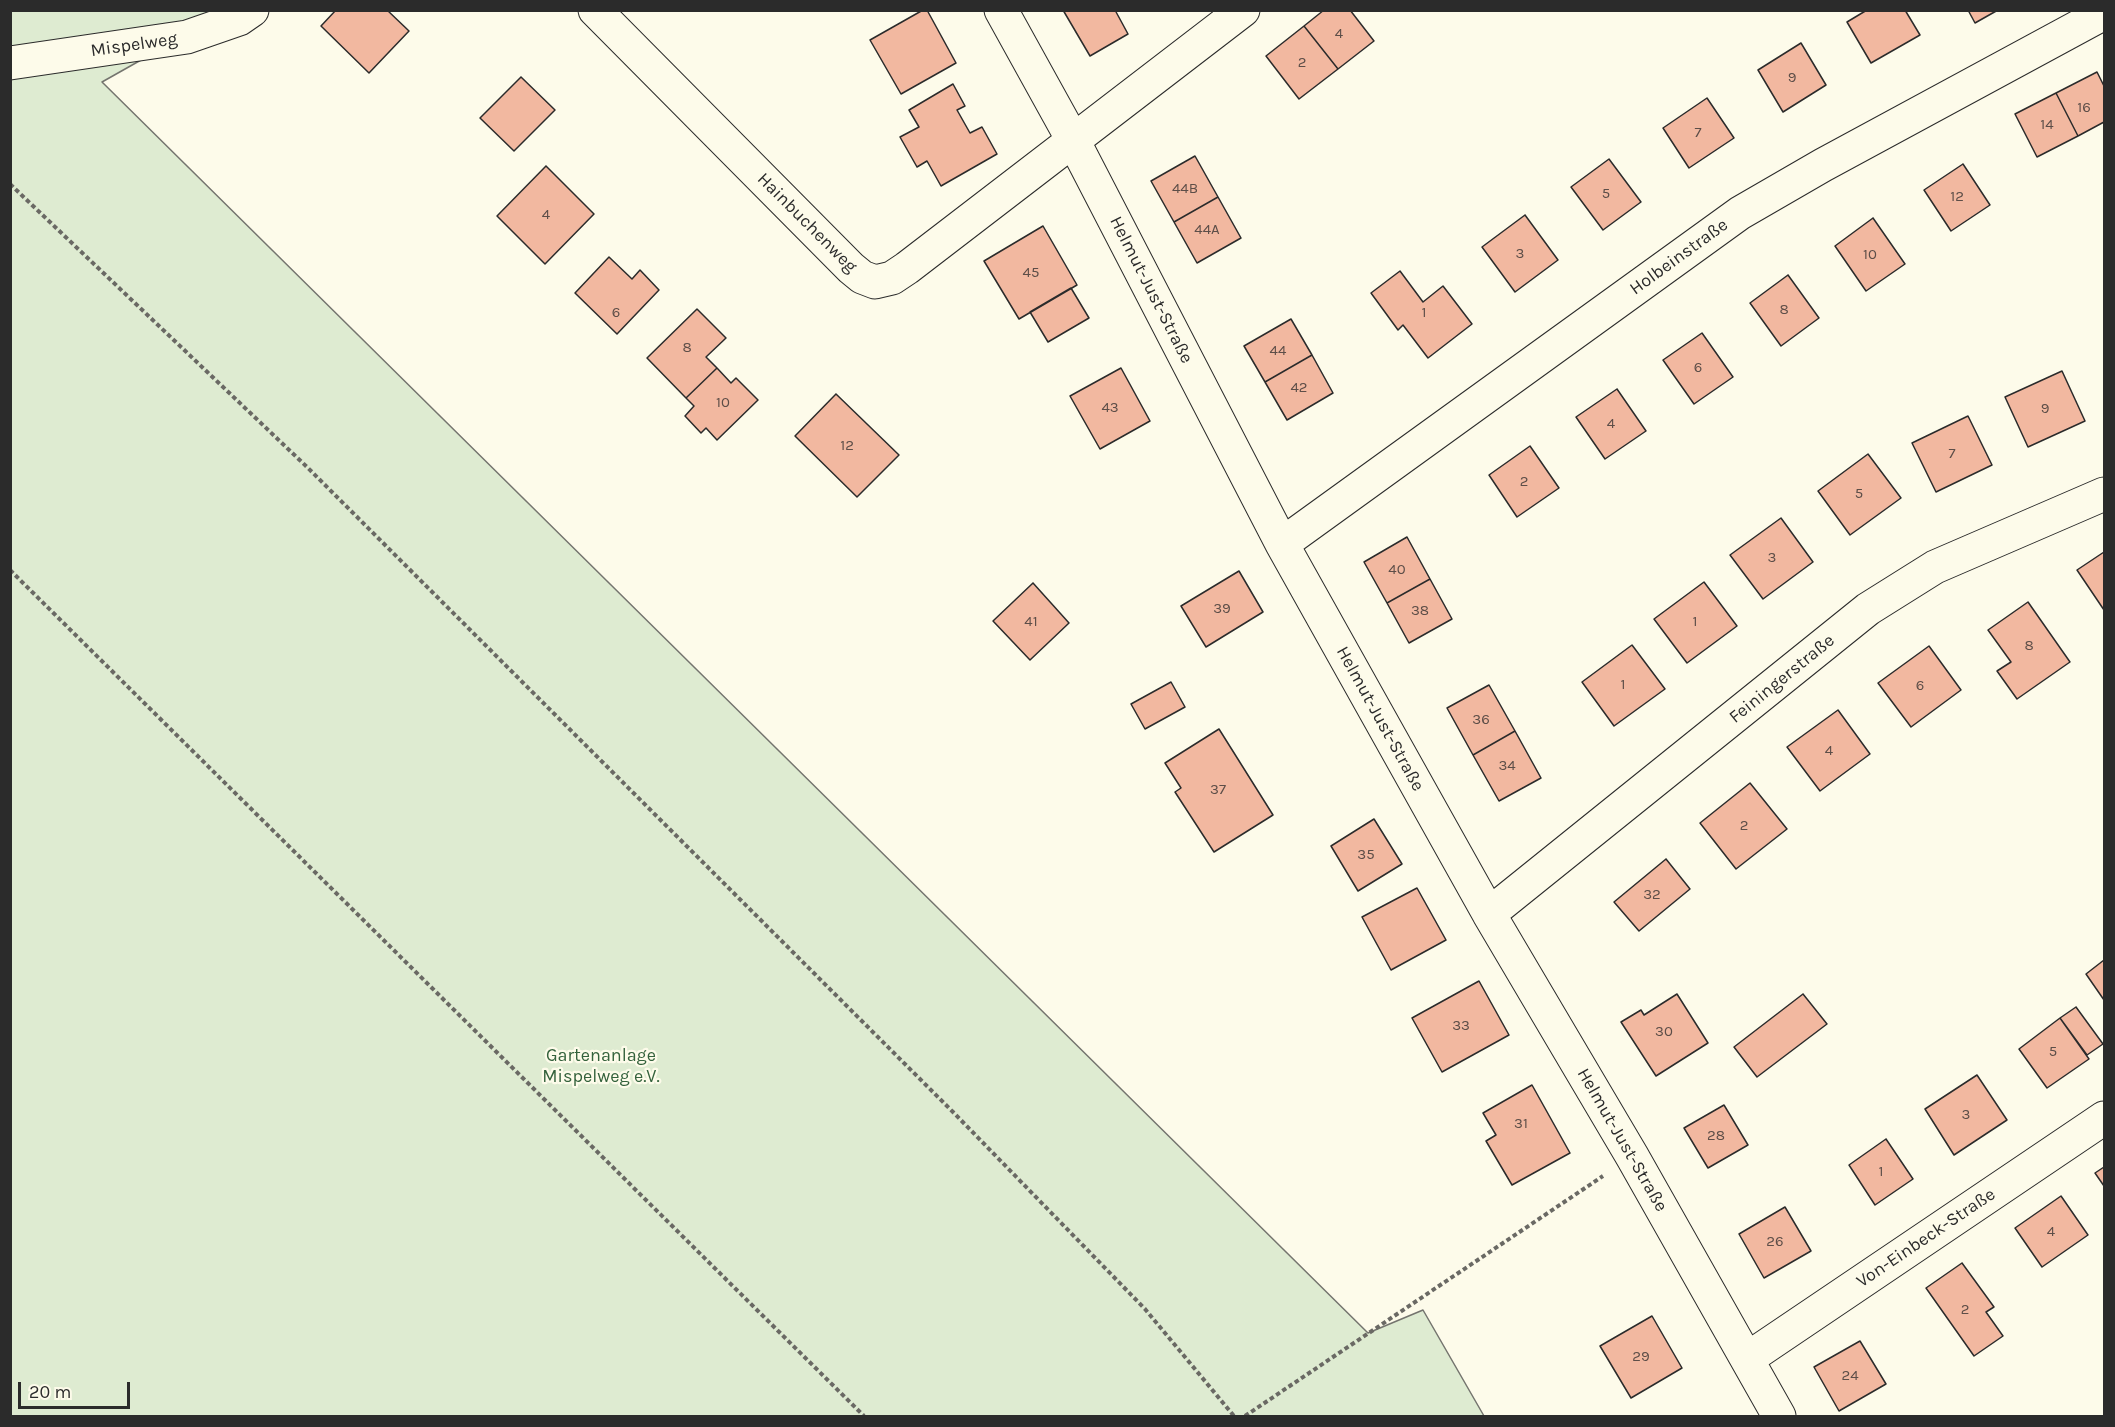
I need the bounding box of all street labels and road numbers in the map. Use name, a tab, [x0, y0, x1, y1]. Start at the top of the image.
street label: Mispelweg	[89, 28, 179, 62]
street label: Hainbuchenweg	[753, 169, 861, 277]
street label: Helmut-Just-Straße	[1105, 213, 1197, 367]
street label: Holbeinstraße	[1626, 214, 1732, 300]
street label: Feiningerstraße	[1725, 630, 1839, 728]
street label: Helmut-Just-Straße	[1331, 643, 1429, 795]
street label: Helmut-Just-Straße	[1572, 1064, 1672, 1216]
street label: Von-Einbeck-Straße	[1852, 1184, 2000, 1292]

